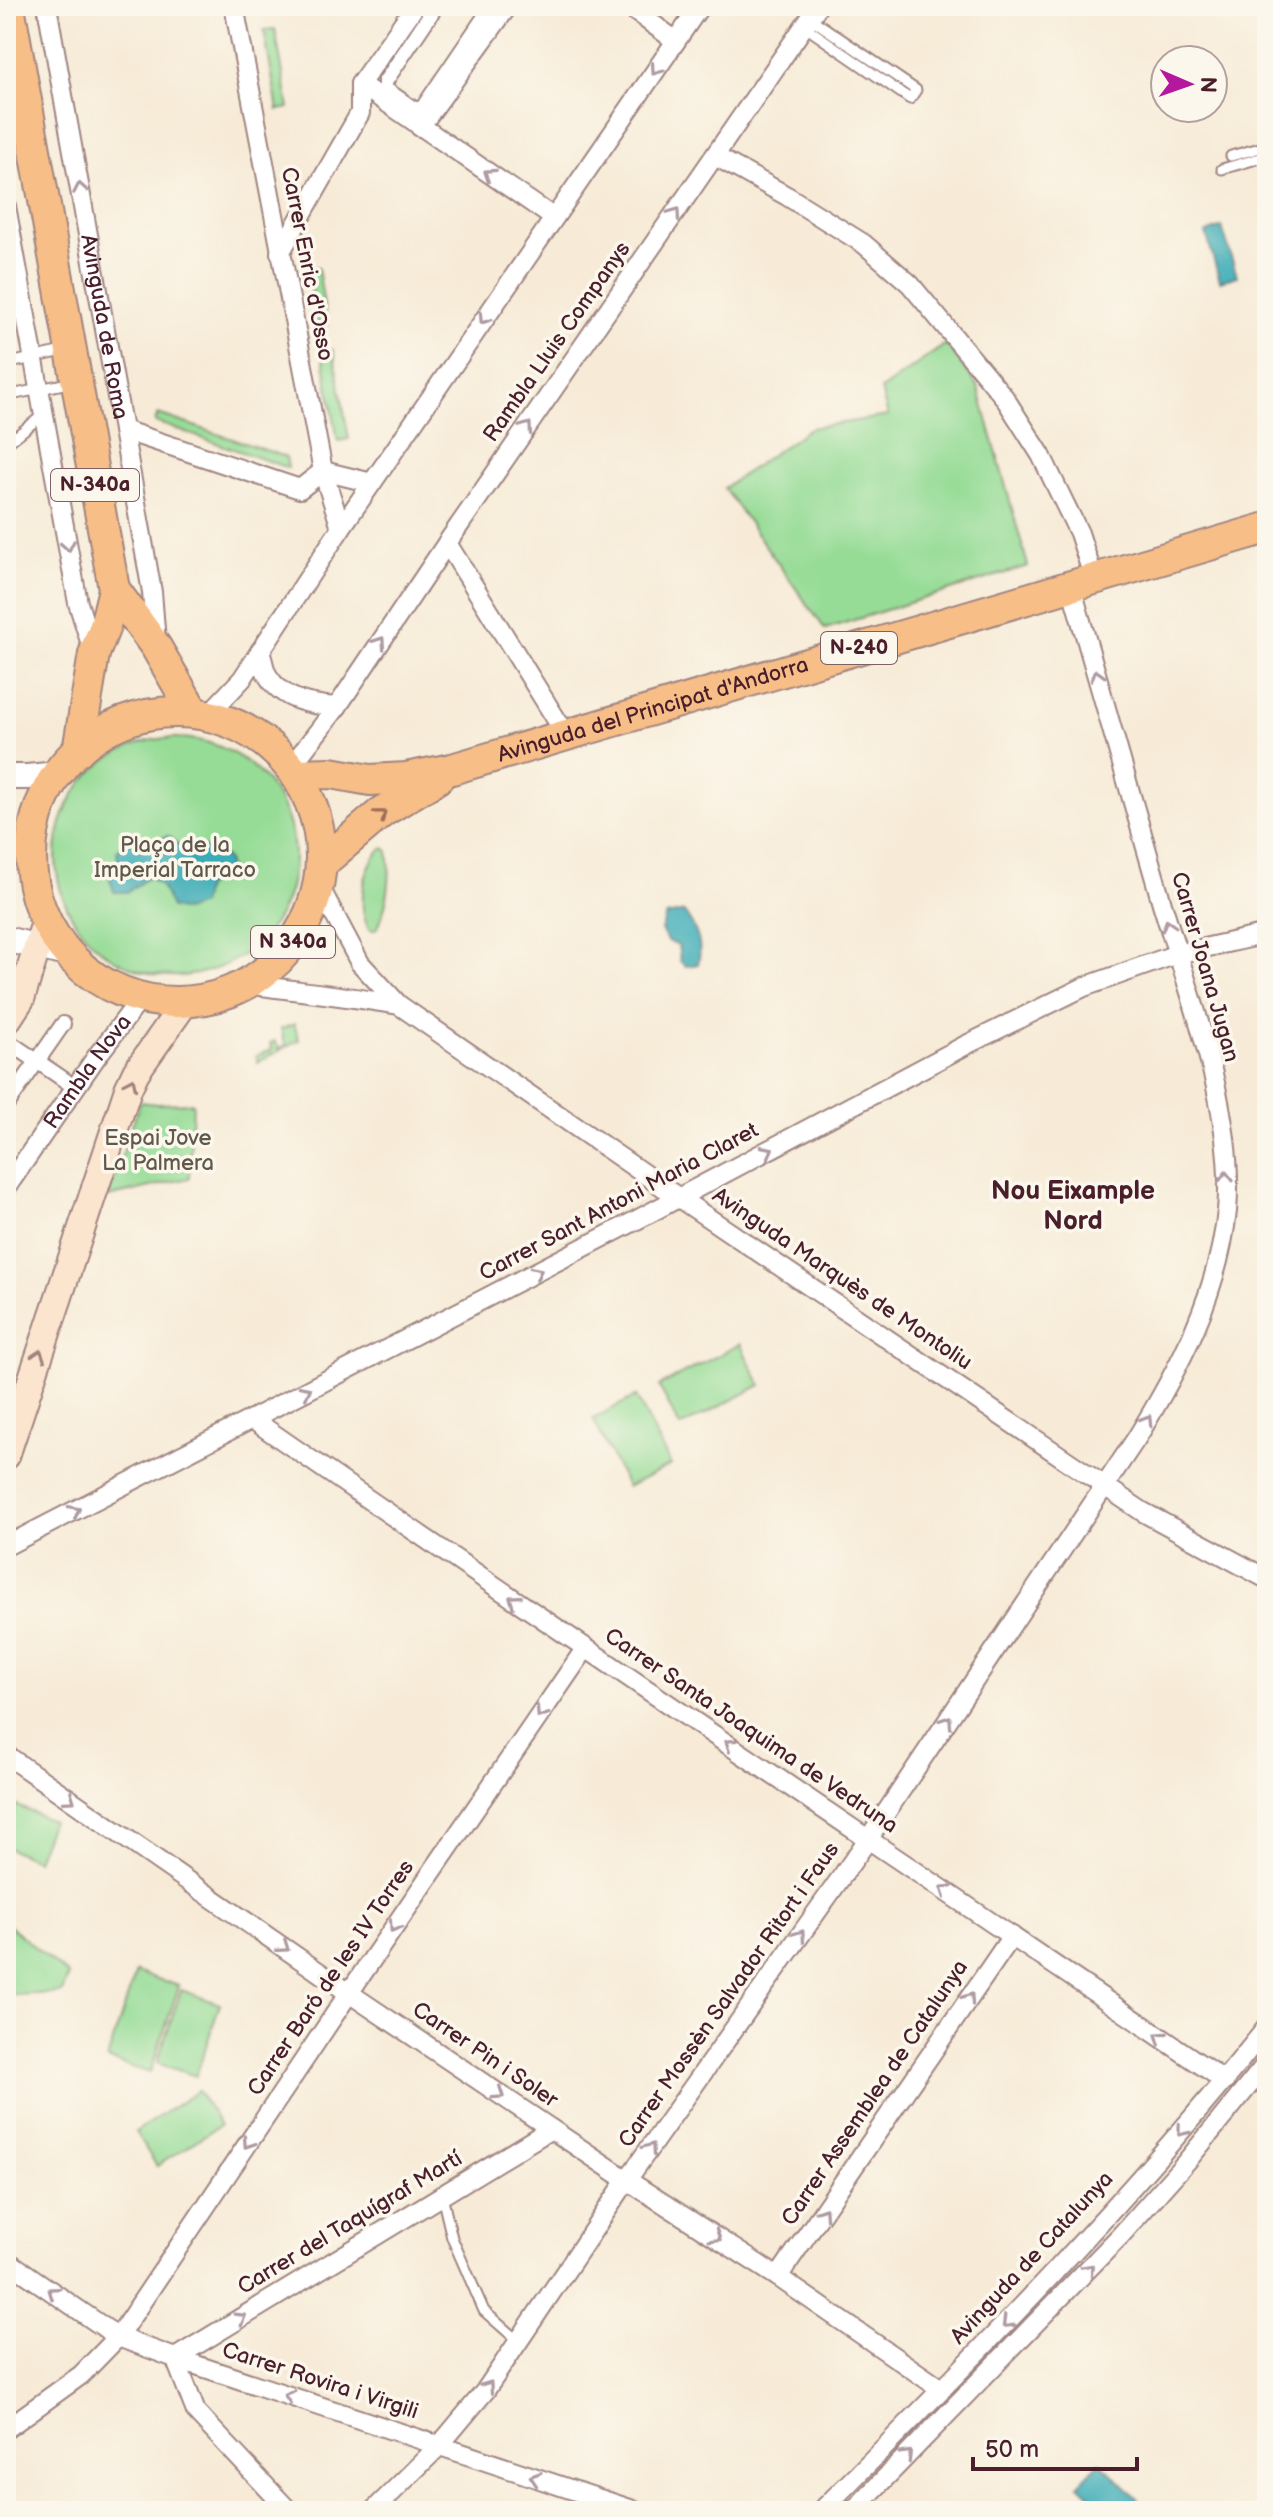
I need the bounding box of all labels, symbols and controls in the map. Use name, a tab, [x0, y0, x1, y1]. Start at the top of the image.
north arrow	[1149, 44, 1229, 124]
one-way arrow	[651, 62, 666, 76]
text: N	[1194, 76, 1221, 93]
street label: Carrer Enric d'Osso	[275, 165, 339, 363]
one-way arrow	[484, 169, 498, 184]
one-way arrow	[72, 181, 89, 195]
one-way arrow	[665, 208, 680, 222]
street label: Avinguda de Roma	[75, 232, 134, 422]
street label: Rambla Lluis Companys	[478, 237, 636, 447]
one-way arrow	[479, 310, 494, 324]
one-way arrow	[517, 422, 532, 436]
road number: N-340a	[51, 469, 139, 501]
one-way arrow	[58, 540, 75, 553]
road number: N-240	[821, 632, 897, 664]
one-way arrow	[371, 636, 386, 651]
street label: Avinguda del Principat d'Andorra	[494, 651, 811, 768]
one-way arrow	[1090, 668, 1106, 682]
one-way arrow	[372, 810, 387, 824]
park label: Plaça de la Imperial Tarraco	[94, 832, 256, 884]
street label: Carrer Joana Jugan	[1165, 869, 1245, 1065]
one-way arrow	[1161, 918, 1177, 932]
road number: N 340a	[251, 926, 335, 958]
street label: Rambla Nova	[38, 1009, 137, 1134]
one-way arrow	[121, 1076, 137, 1091]
street label: Carrer Sant Antoni Maria Claret	[475, 1117, 763, 1287]
park label: Espai Jove La Palmera	[102, 1125, 214, 1177]
one-way arrow	[759, 1146, 774, 1161]
one-way arrow	[1218, 1170, 1235, 1183]
district label: Nou Eixample Nord	[991, 1176, 1155, 1237]
street label: Avinguda Marquès de Montoliu	[707, 1182, 977, 1376]
one-way arrow	[529, 1266, 544, 1281]
one-way arrow	[30, 1349, 46, 1363]
one-way arrow	[298, 1385, 313, 1401]
one-way arrow	[1138, 1414, 1153, 1429]
one-way arrow	[67, 1505, 82, 1520]
one-way arrow	[509, 1595, 523, 1610]
street label: Carrer Santa Joaquima de Vedruna	[599, 1623, 903, 1839]
one-way arrow	[536, 1704, 551, 1718]
one-way arrow	[938, 1715, 953, 1730]
one-way arrow	[725, 1739, 739, 1754]
one-way arrow	[62, 1789, 76, 1804]
street label: Carrer Mossèn Salvador Ritort i Faus	[613, 1837, 845, 2153]
street label: Carrer Baró de les IV Torres	[242, 1855, 420, 2101]
one-way arrow	[940, 1885, 954, 1900]
one-way arrow	[389, 1919, 404, 1933]
one-way arrow	[790, 1930, 805, 1944]
one-way arrow	[275, 1937, 289, 1952]
street label: Carrer Assemblea de Catalunya	[776, 1955, 974, 2231]
one-way arrow	[960, 1992, 975, 2006]
street label: Carrer Pin i Soler	[407, 1996, 564, 2114]
one-way arrow	[1155, 2032, 1169, 2047]
one-way arrow	[490, 2084, 504, 2099]
one-way arrow	[1177, 2122, 1192, 2136]
one-way arrow	[243, 2134, 258, 2148]
one-way arrow	[640, 2142, 655, 2156]
street label: Carrer del Taquígraf Martí	[233, 2145, 468, 2301]
street label: Avinguda de Catalunya	[945, 2166, 1119, 2350]
one-way arrow	[813, 2207, 828, 2221]
one-way arrow	[707, 2227, 722, 2242]
one-way arrow	[1079, 2264, 1094, 2278]
one-way arrow	[47, 2287, 61, 2302]
one-way arrow	[232, 2312, 247, 2328]
one-way arrow	[1001, 2314, 1016, 2328]
street label: Carrer Rovira i Virgili	[219, 2337, 421, 2425]
one-way arrow	[478, 2380, 493, 2394]
one-way arrow	[282, 2390, 296, 2406]
scale bar	[973, 2421, 1137, 2471]
text: 50 m	[985, 2435, 1039, 2464]
one-way arrow	[898, 2450, 912, 2464]
one-way arrow	[529, 2471, 543, 2487]

